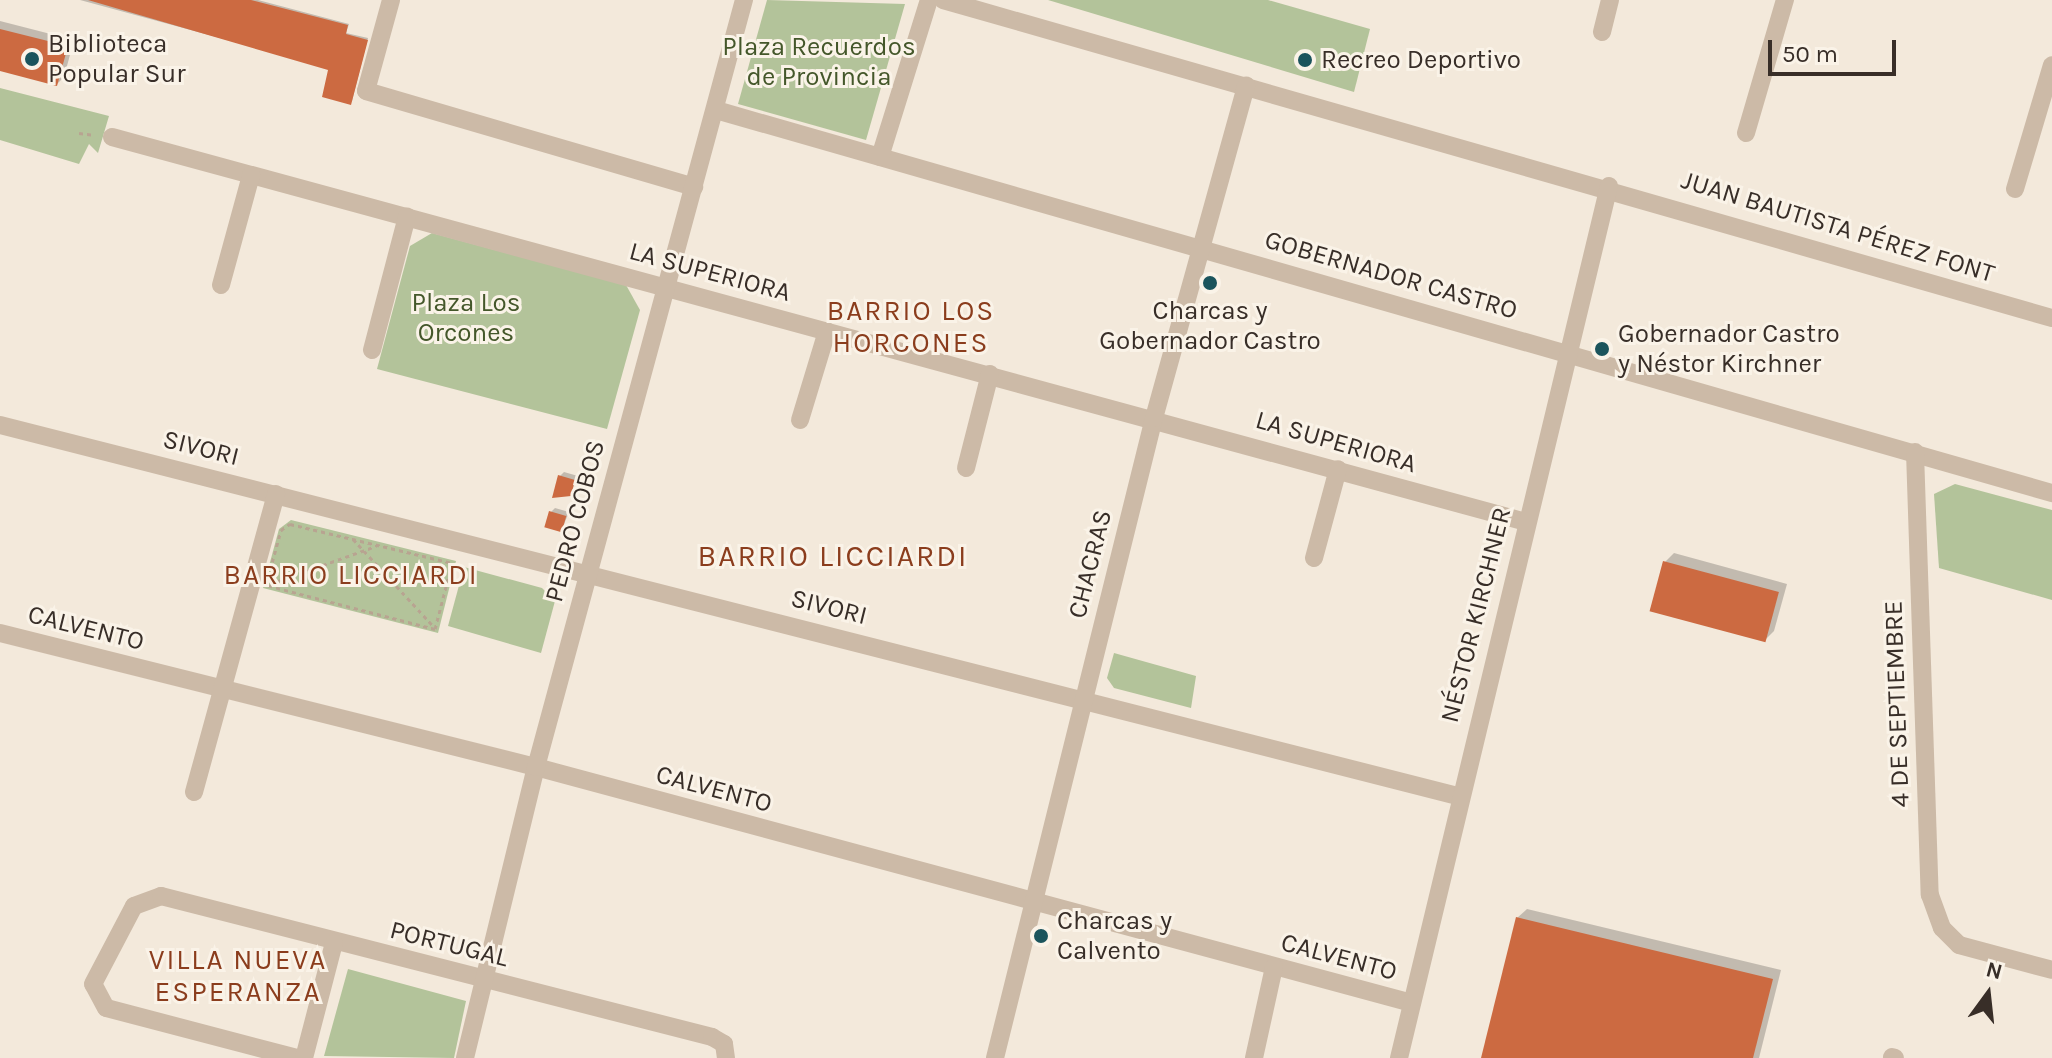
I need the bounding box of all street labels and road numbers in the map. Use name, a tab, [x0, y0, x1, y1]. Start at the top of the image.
street label: JUAN BAUTISTA PÉREZ FONT	[1678, 164, 1998, 290]
street label: GOBERNADOR CASTRO	[1261, 224, 1521, 326]
street label: LA SUPERIORA	[626, 235, 794, 309]
street label: LA SUPERIORA	[1252, 404, 1420, 480]
street label: SIVORI	[160, 424, 242, 472]
street label: PEDRO COBOS	[538, 437, 612, 605]
street label: NÉSTOR KIRCHNER	[1434, 504, 1518, 726]
street label: CHACRAS	[1061, 506, 1119, 622]
street label: SIVORI	[788, 583, 870, 631]
street label: CALVENTO	[25, 599, 147, 657]
street label: 4 DE SEPTIEMBRE	[1878, 600, 1916, 808]
street label: CALVENTO	[653, 759, 775, 819]
street label: PORTUGAL	[387, 914, 511, 974]
street label: CALVENTO	[1278, 927, 1400, 987]

